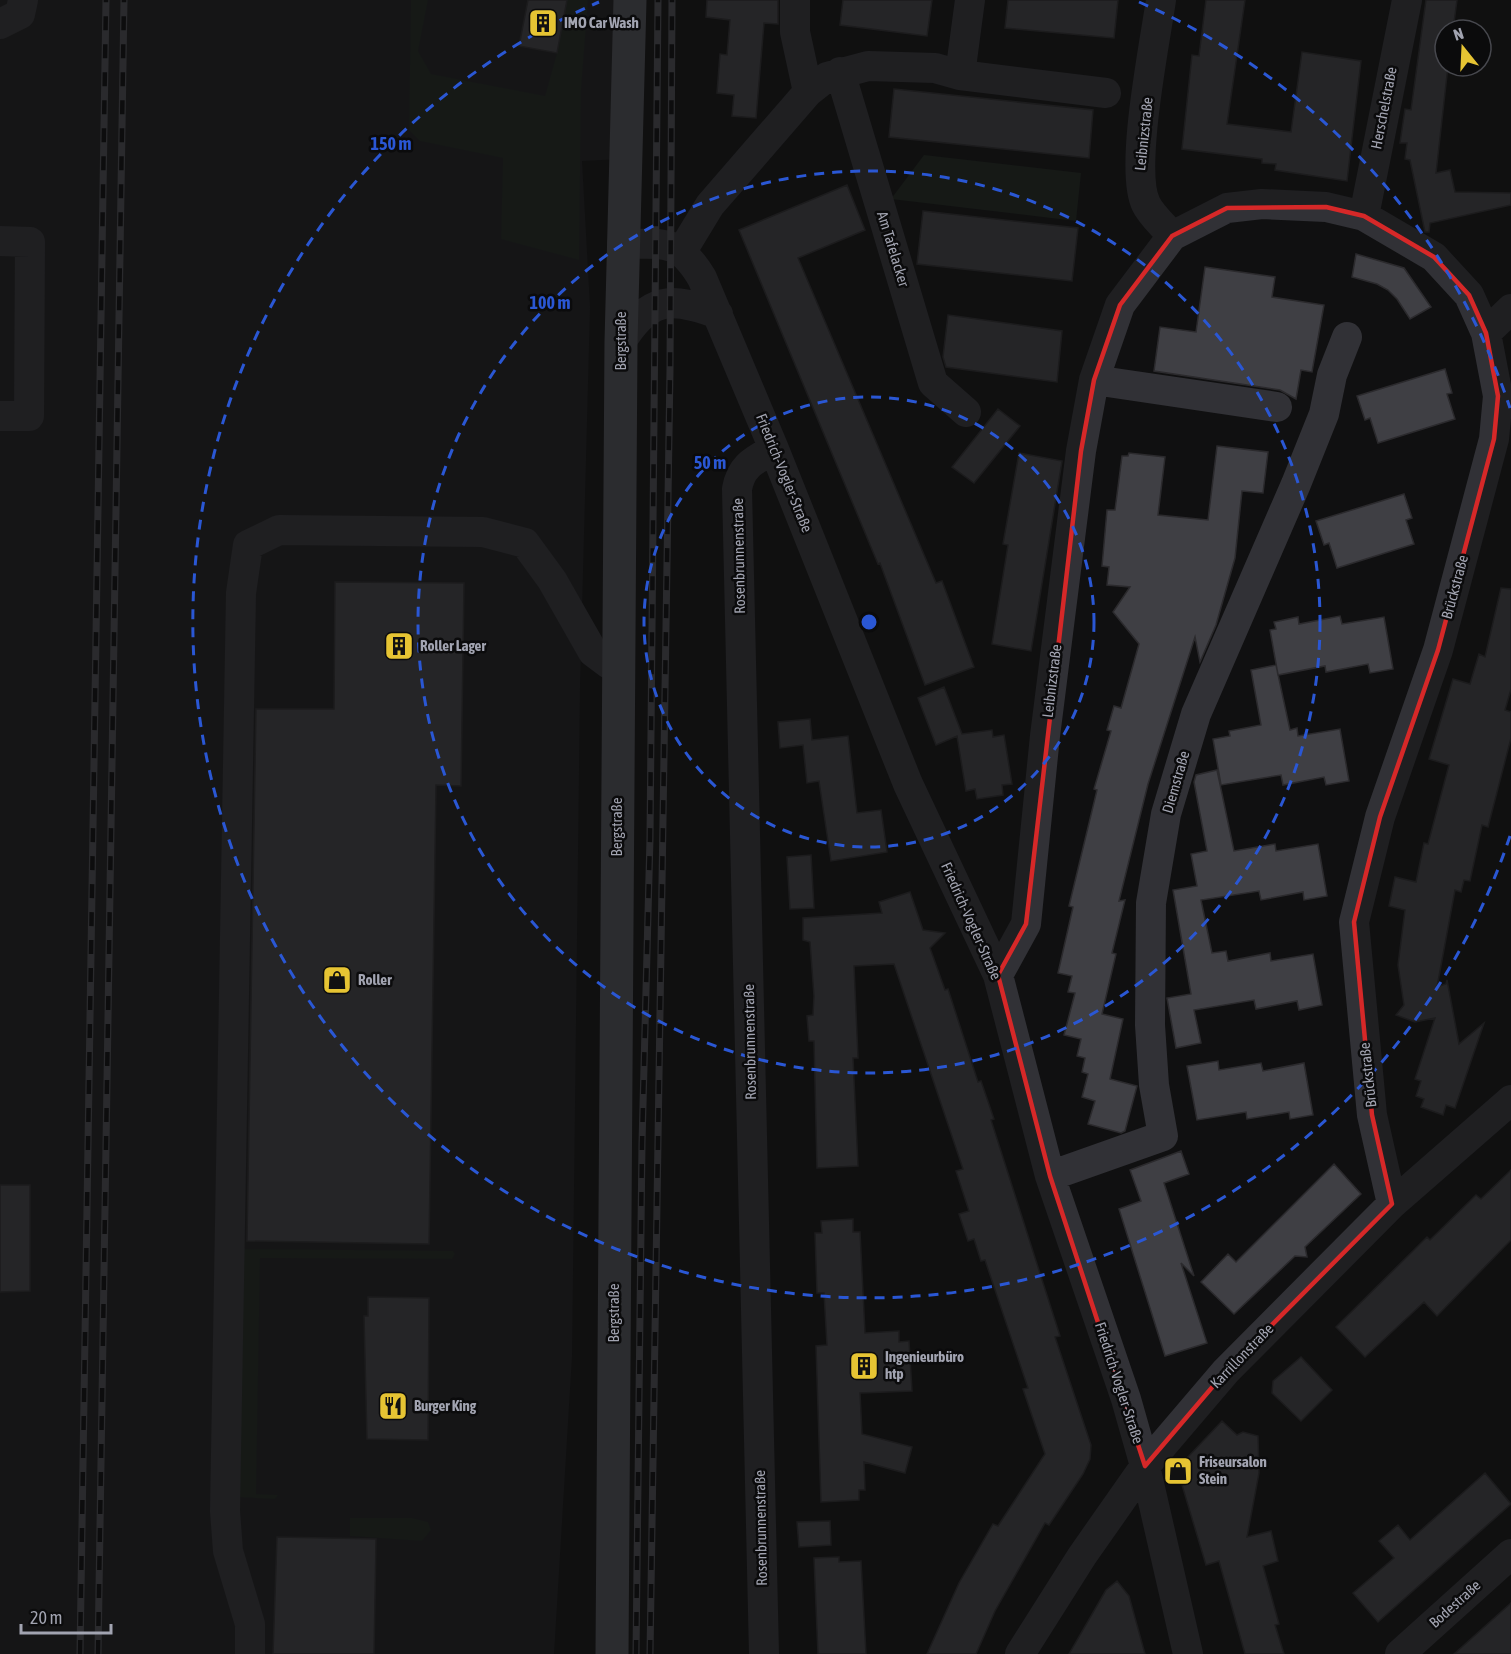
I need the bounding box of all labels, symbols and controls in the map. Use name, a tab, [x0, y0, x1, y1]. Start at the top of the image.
building icon: IMO Car Wash	[527, 7, 559, 39]
place label: IMO Car Wash	[564, 14, 639, 31]
north arrow	[1433, 18, 1493, 78]
text: N	[1451, 24, 1466, 44]
street label: Herschelstraße	[1367, 65, 1400, 150]
street label: Leibnizstraße	[1131, 96, 1156, 172]
text: 150 m	[371, 133, 411, 154]
street label: Am Tafelacker	[874, 209, 913, 289]
text: 100 m	[530, 292, 570, 313]
street label: Bergstraße	[612, 311, 629, 370]
street label: Friedrich-Vogler-Straße	[753, 411, 816, 535]
text: 50 m	[694, 452, 726, 473]
street label: Rosenbrunnenstraße	[729, 498, 748, 614]
street label: Brückstraße	[1438, 553, 1471, 621]
centre of rings	[859, 612, 879, 632]
building icon: Roller Lager	[383, 630, 415, 662]
place label: Roller Lager	[420, 637, 486, 654]
street label: Leibnizstraße	[1039, 643, 1064, 719]
street label: Diemstraße	[1159, 749, 1193, 815]
street label: Bergstraße	[608, 797, 625, 856]
street label: Friedrich-Vogler-Straße	[938, 859, 1005, 982]
shop icon: Roller	[321, 964, 353, 996]
place label: Roller	[358, 971, 392, 988]
street label: Rosenbrunnenstraße	[740, 984, 759, 1100]
street label: Brückstraße	[1356, 1041, 1379, 1109]
street label: Bergstraße	[605, 1283, 622, 1342]
street label: Friedrich-Vogler-Straße	[1092, 1320, 1147, 1446]
street label: Karrillonstraße	[1207, 1320, 1277, 1391]
place label: Ingenieurbüro htp	[885, 1348, 964, 1382]
building icon: Ingenieurbüro htp	[848, 1350, 880, 1382]
restaurant icon: Burger King	[377, 1390, 409, 1422]
place label: Burger King	[414, 1397, 477, 1414]
place label: Friseursalon Stein	[1199, 1453, 1267, 1487]
shop icon: Friseursalon Stein	[1162, 1455, 1194, 1487]
street label: Rosenbrunnenstraße	[751, 1470, 770, 1586]
street label: Bodestraße	[1426, 1576, 1484, 1631]
scale bar	[21, 1597, 111, 1635]
text: 20 m	[30, 1607, 62, 1628]

